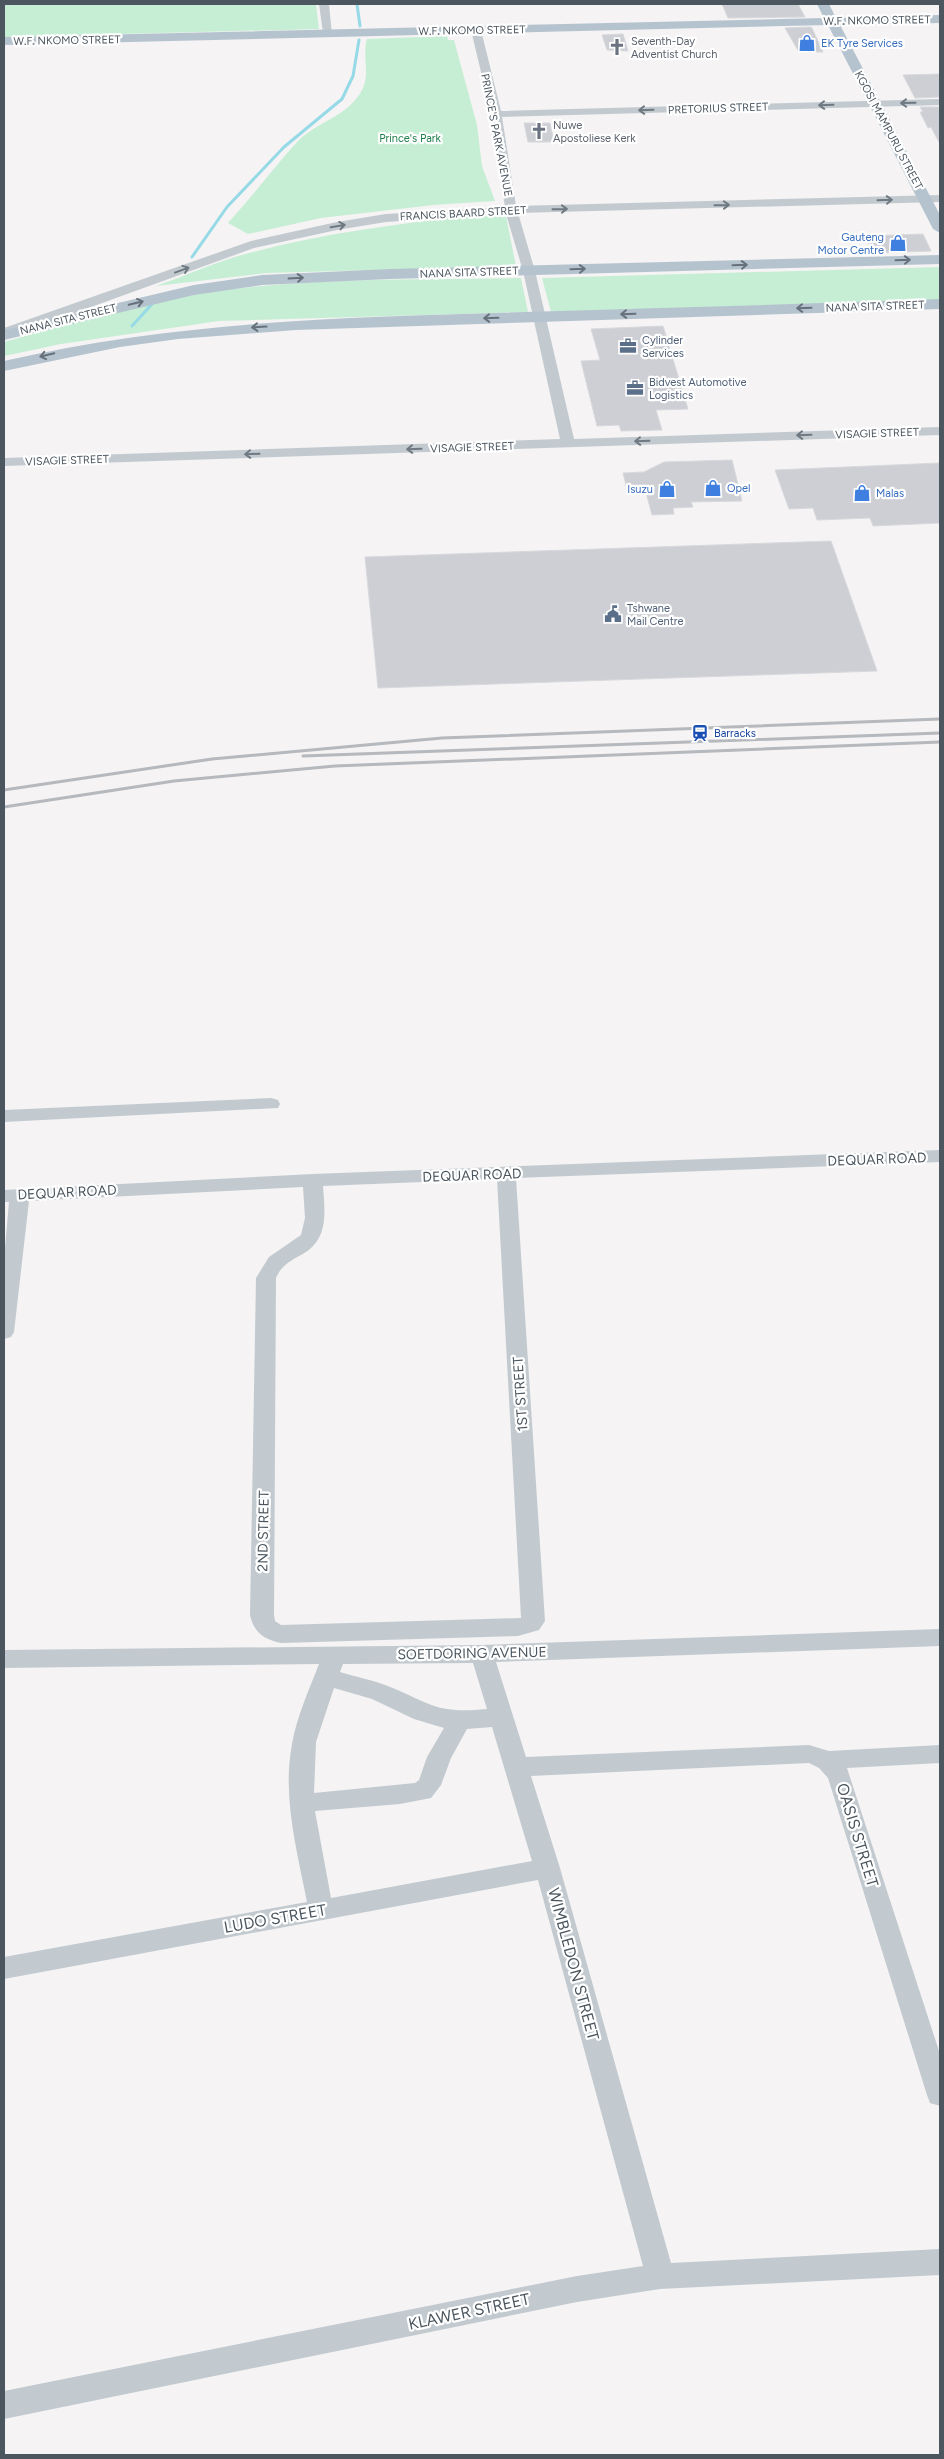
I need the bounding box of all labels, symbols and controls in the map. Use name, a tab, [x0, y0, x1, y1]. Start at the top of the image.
street label: W.F. NKOMO STREET	[823, 13, 931, 28]
street label: W.F. NKOMO STREET	[418, 23, 526, 38]
street label: W.F. NKOMO STREET	[13, 33, 121, 48]
shop icon: EK Tyre Services	[797, 33, 817, 53]
place label: Seventh-Day Adventist Church	[631, 35, 717, 61]
church icon: Seventh-Day Adventist Church	[607, 37, 627, 57]
place label: EK Tyre Services	[821, 37, 903, 50]
street label: KGOSI MAMPURU STREET	[852, 69, 925, 192]
street label: PRINCE'S PARK AVENUE	[478, 73, 515, 198]
one-way arrow	[900, 98, 916, 107]
street label: PRETORIUS STREET	[668, 100, 768, 117]
one-way arrow	[818, 100, 834, 109]
one-way arrow	[638, 105, 654, 114]
place label: Nuwe Apostoliese Kerk	[553, 119, 636, 145]
church icon: Nuwe Apostoliese Kerk	[529, 121, 549, 141]
park label: Prince's Park	[379, 132, 441, 145]
one-way arrow	[876, 195, 893, 205]
one-way arrow	[714, 200, 730, 210]
street label: FRANCIS BAARD STREET	[399, 204, 527, 223]
one-way arrow	[552, 204, 568, 213]
one-way arrow	[330, 220, 346, 230]
place label: Gauteng Motor Centre	[817, 231, 884, 257]
shop icon: Gauteng Motor Centre	[888, 233, 908, 253]
one-way arrow	[894, 255, 911, 265]
one-way arrow	[732, 260, 748, 269]
street label: NANA SITA STREET	[419, 264, 519, 281]
one-way arrow	[174, 265, 189, 274]
one-way arrow	[570, 265, 586, 274]
one-way arrow	[288, 273, 304, 282]
one-way arrow	[128, 298, 144, 307]
street label: NANA SITA STREET	[825, 298, 925, 315]
street label: NANA SITA STREET	[19, 301, 118, 338]
one-way arrow	[796, 304, 812, 313]
one-way arrow	[620, 309, 636, 318]
one-way arrow	[484, 313, 500, 323]
one-way arrow	[251, 322, 267, 331]
place label: Cylinder Services	[642, 334, 684, 360]
office icon: Cylinder Services	[618, 336, 638, 356]
one-way arrow	[40, 351, 56, 360]
place label: Bidvest Automotive Logistics	[649, 376, 746, 402]
office icon: Bidvest Automotive Logistics	[625, 378, 645, 398]
street label: VISAGIE STREET	[835, 426, 919, 441]
one-way arrow	[796, 431, 812, 440]
one-way arrow	[634, 436, 650, 446]
street label: VISAGIE STREET	[430, 440, 514, 455]
one-way arrow	[406, 444, 422, 453]
one-way arrow	[244, 449, 260, 459]
street label: VISAGIE STREET	[25, 453, 109, 468]
shop icon: Opel	[703, 478, 723, 498]
shop icon: Isuzu	[657, 479, 677, 499]
place label: Opel	[727, 482, 750, 495]
place label: Isuzu	[627, 483, 653, 496]
shop icon: Malas	[852, 483, 872, 503]
place label: Malas	[876, 487, 904, 500]
place label: Tshwane Mail Centre	[627, 602, 684, 628]
public building icon: Tshwane Mail Centre	[603, 604, 623, 624]
station icon: Barracks	[690, 723, 710, 743]
place label: Barracks	[714, 727, 756, 740]
street label: DEQUAR ROAD	[827, 1149, 927, 1170]
street label: DEQUAR ROAD	[422, 1165, 522, 1186]
street label: DEQUAR ROAD	[17, 1181, 117, 1204]
street label: 1ST STREET	[509, 1356, 532, 1432]
street label: 2ND STREET	[254, 1490, 273, 1572]
street label: SOETDORING AVENUE	[397, 1644, 547, 1663]
street label: OASIS STREET	[833, 1781, 882, 1890]
street label: WIMBLEDON STREET	[544, 1886, 603, 2043]
street label: LUDO STREET	[222, 1900, 328, 1937]
street label: KLAWER STREET	[407, 2289, 532, 2334]

